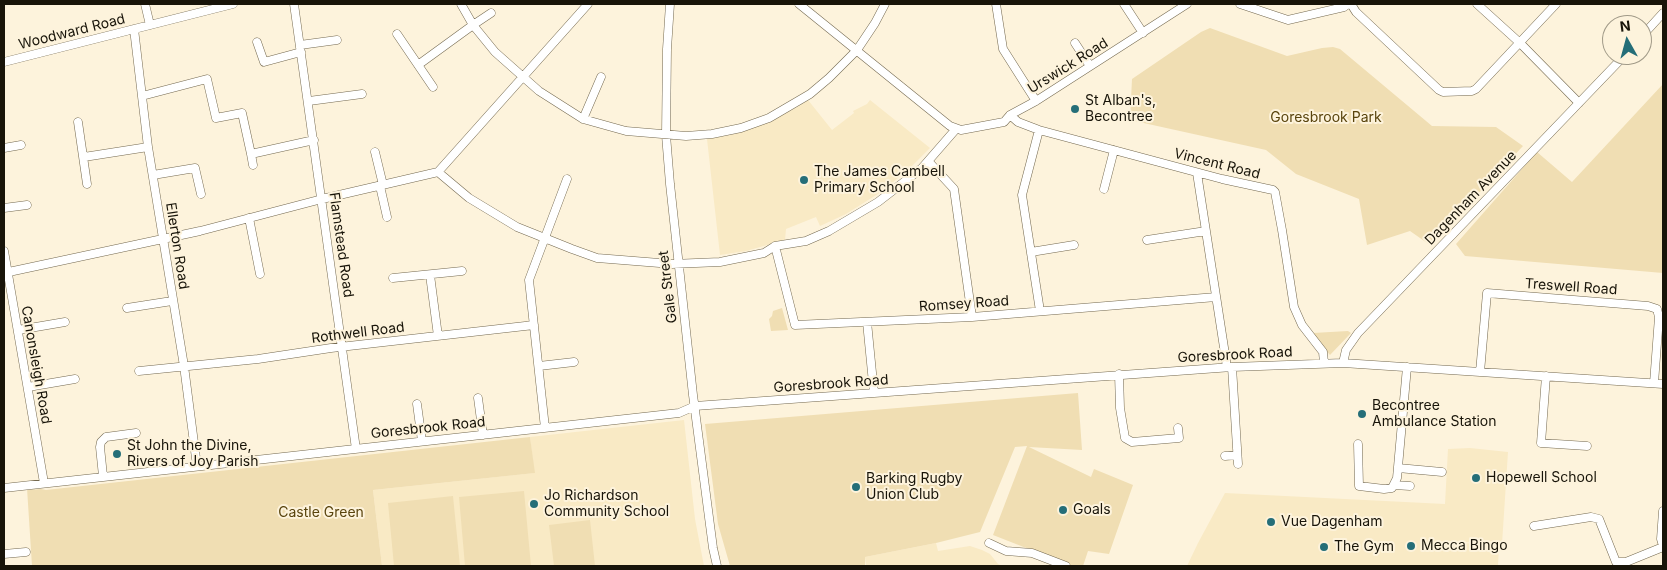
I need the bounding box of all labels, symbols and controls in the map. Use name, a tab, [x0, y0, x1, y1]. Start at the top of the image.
street label: Woodward Road	[17, 11, 127, 53]
north arrow	[1602, 15, 1652, 65]
text: N	[1619, 17, 1632, 35]
street label: Urswick Road	[1025, 35, 1111, 97]
place label: St Alban's, Becontree	[1085, 93, 1156, 125]
marker: St Alban's, Becontree	[1069, 103, 1081, 115]
park label: Goresbrook Park	[1270, 110, 1382, 126]
street label: Vincent Road	[1172, 145, 1262, 183]
street label: Dagenham Avenue	[1422, 147, 1520, 249]
place label: The James Cambell Primary School	[814, 164, 945, 196]
marker: The James Cambell Primary School	[798, 174, 810, 186]
street label: Flamstead Road	[325, 191, 357, 299]
street label: Ellerton Road	[162, 201, 192, 291]
street label: Gale Street	[655, 250, 681, 324]
street label: Treswell Road	[1524, 275, 1618, 299]
street label: Romsey Road	[918, 292, 1010, 316]
street label: Canonsleigh Road	[17, 304, 55, 426]
street label: Rothwell Road	[310, 319, 406, 347]
street label: Goresbrook Road	[1177, 344, 1293, 366]
street label: Goresbrook Road	[773, 372, 889, 396]
place label: Becontree Ambulance Station	[1372, 398, 1497, 431]
marker: Becontree Ambulance Station	[1356, 408, 1368, 420]
street label: Goresbrook Road	[370, 414, 486, 442]
place label: St John the Divine, Rivers of Joy Parish	[127, 438, 259, 471]
marker: St John the Divine, Rivers of Joy Parish	[111, 448, 123, 460]
place label: Hopewell School	[1486, 470, 1597, 486]
place label: Barking Rugby Union Club	[866, 471, 962, 504]
marker: Hopewell School	[1470, 472, 1482, 484]
marker: Barking Rugby Union Club	[850, 481, 862, 493]
place label: Jo Richardson Community School	[544, 488, 669, 520]
marker: Jo Richardson Community School	[528, 498, 540, 510]
place label: Goals	[1073, 502, 1111, 518]
marker: Goals	[1057, 504, 1069, 516]
park label: Castle Green	[278, 505, 364, 521]
place label: Vue Dagenham	[1281, 514, 1382, 530]
marker: Vue Dagenham	[1265, 516, 1277, 528]
place label: Mecca Bingo	[1421, 538, 1508, 554]
place label: The Gym	[1334, 539, 1394, 555]
marker: Mecca Bingo	[1405, 540, 1417, 552]
marker: The Gym	[1318, 541, 1330, 553]

